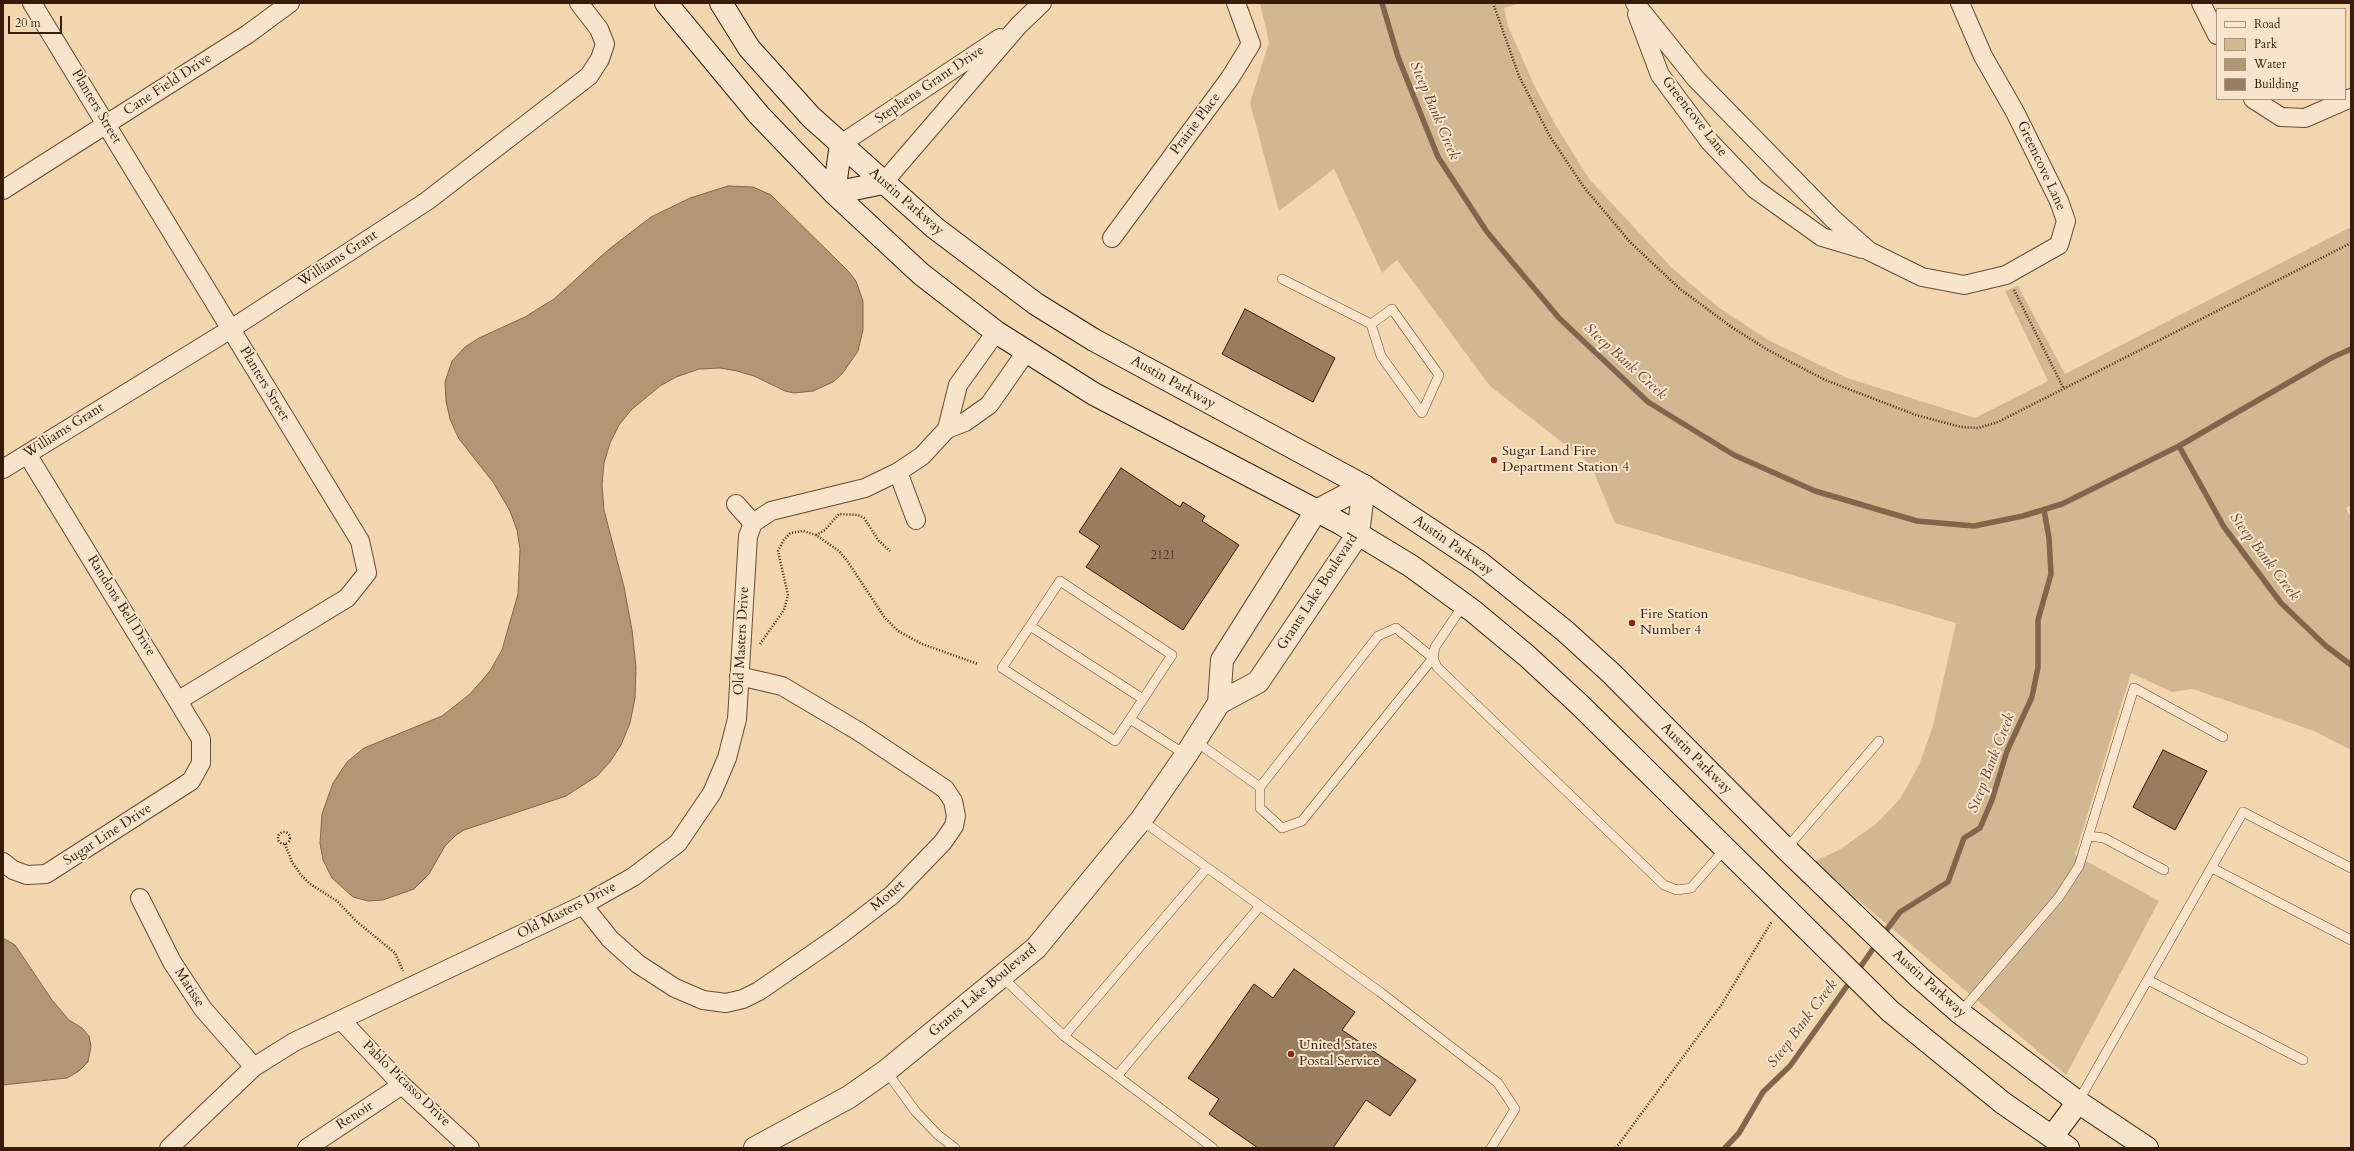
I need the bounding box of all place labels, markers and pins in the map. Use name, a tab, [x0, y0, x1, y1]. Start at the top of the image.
place label: Sugar Land Fire Department Station 4	[1502, 444, 1629, 476]
marker: Sugar Land Fire Department Station 4	[1489, 455, 1499, 465]
place label: Fire Station Number 4	[1640, 607, 1709, 640]
marker: Fire Station Number 4	[1627, 618, 1637, 628]
place label: United States Postal Service	[1299, 1038, 1380, 1070]
marker: United States Postal Service	[1286, 1049, 1296, 1059]

